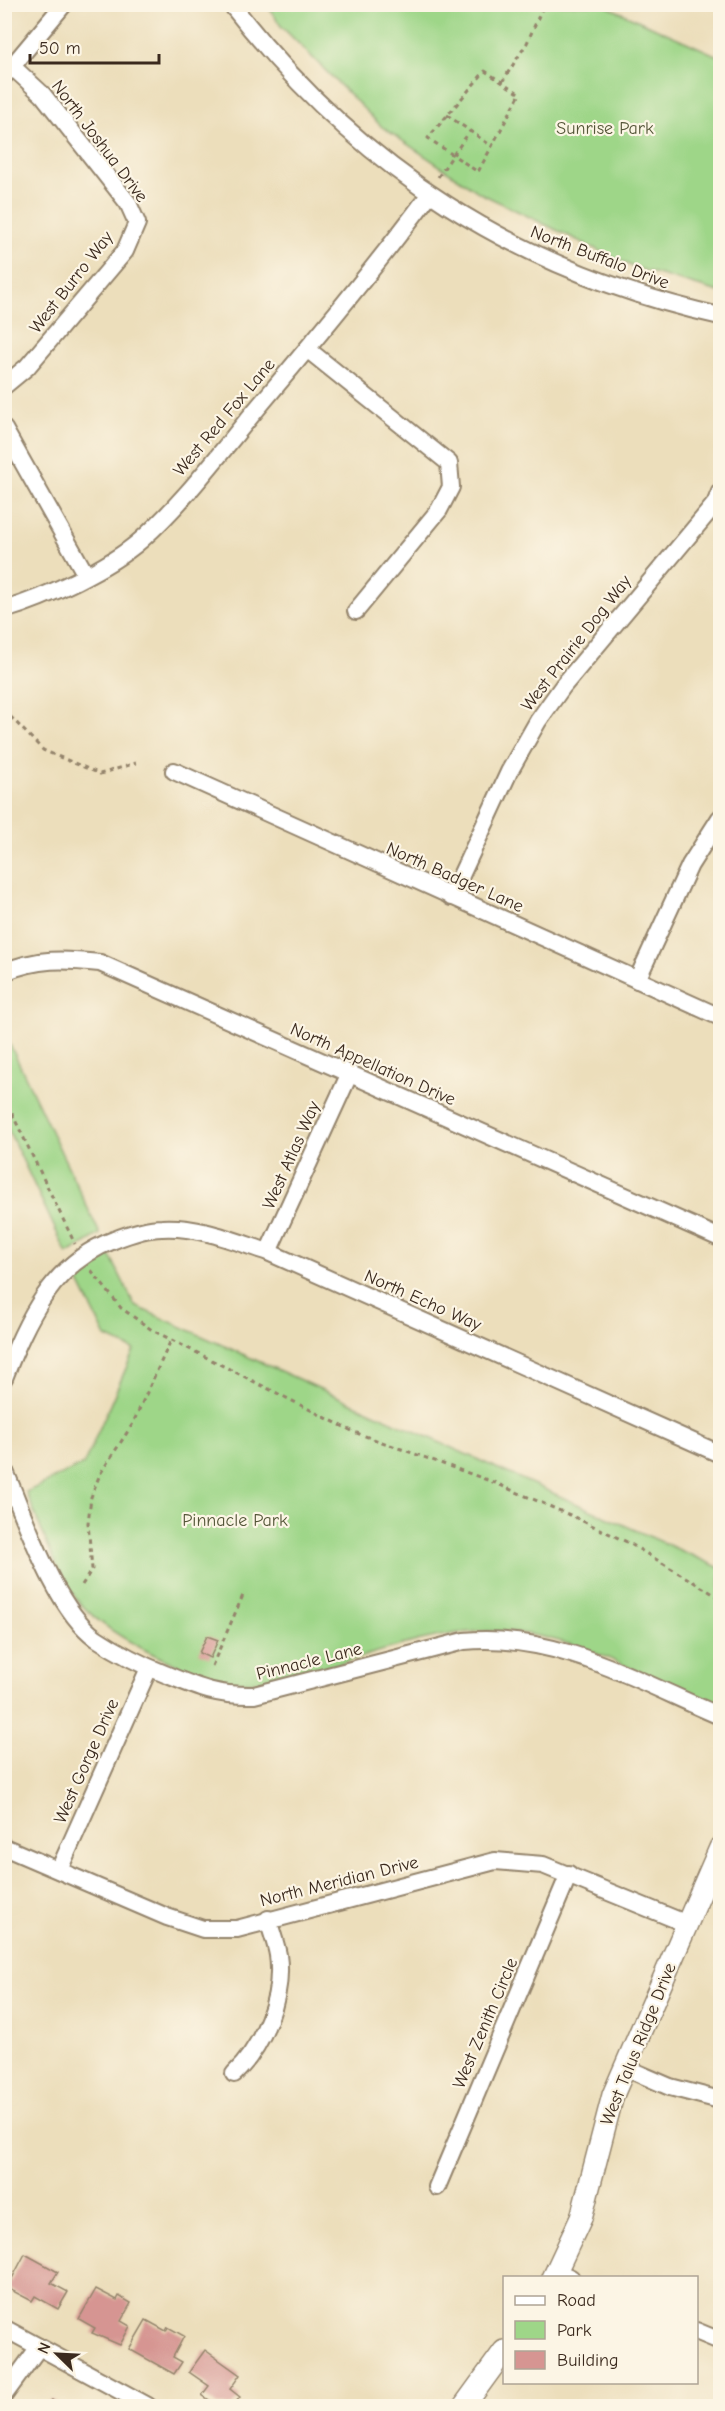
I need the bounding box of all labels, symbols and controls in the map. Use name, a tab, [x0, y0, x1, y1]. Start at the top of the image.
scale bar	[30, 27, 159, 65]
text: 50 m	[39, 38, 81, 59]
street label: North Joshua Drive	[47, 76, 152, 206]
park label: Sunrise Park	[556, 118, 654, 139]
street label: North Buffalo Drive	[527, 221, 672, 294]
street label: West Burro Way	[25, 226, 118, 337]
street label: West Red Fox Lane	[169, 354, 280, 480]
street label: West Prairie Dog Way	[517, 570, 637, 715]
street label: North Badger Lane	[383, 838, 527, 917]
street label: North Appellation Drive	[287, 1019, 459, 1110]
street label: West Atlas Way	[258, 1097, 325, 1213]
street label: North Echo Way	[361, 1265, 485, 1336]
park label: Pinnacle Park	[182, 1510, 288, 1531]
street label: Pinnacle Lane	[254, 1638, 364, 1685]
street label: West Gorge Drive	[50, 1696, 123, 1827]
street label: North Meridian Drive	[258, 1852, 420, 1911]
street label: West Zenith Circle	[448, 1955, 522, 2092]
street label: West Talus Ridge Drive	[596, 1960, 681, 2128]
legend	[503, 2276, 698, 2384]
text: Road	[557, 2290, 596, 2311]
text: Park	[557, 2320, 592, 2341]
north arrow	[27, 2324, 87, 2384]
text: N	[34, 2340, 55, 2357]
text: Building	[557, 2350, 619, 2371]

